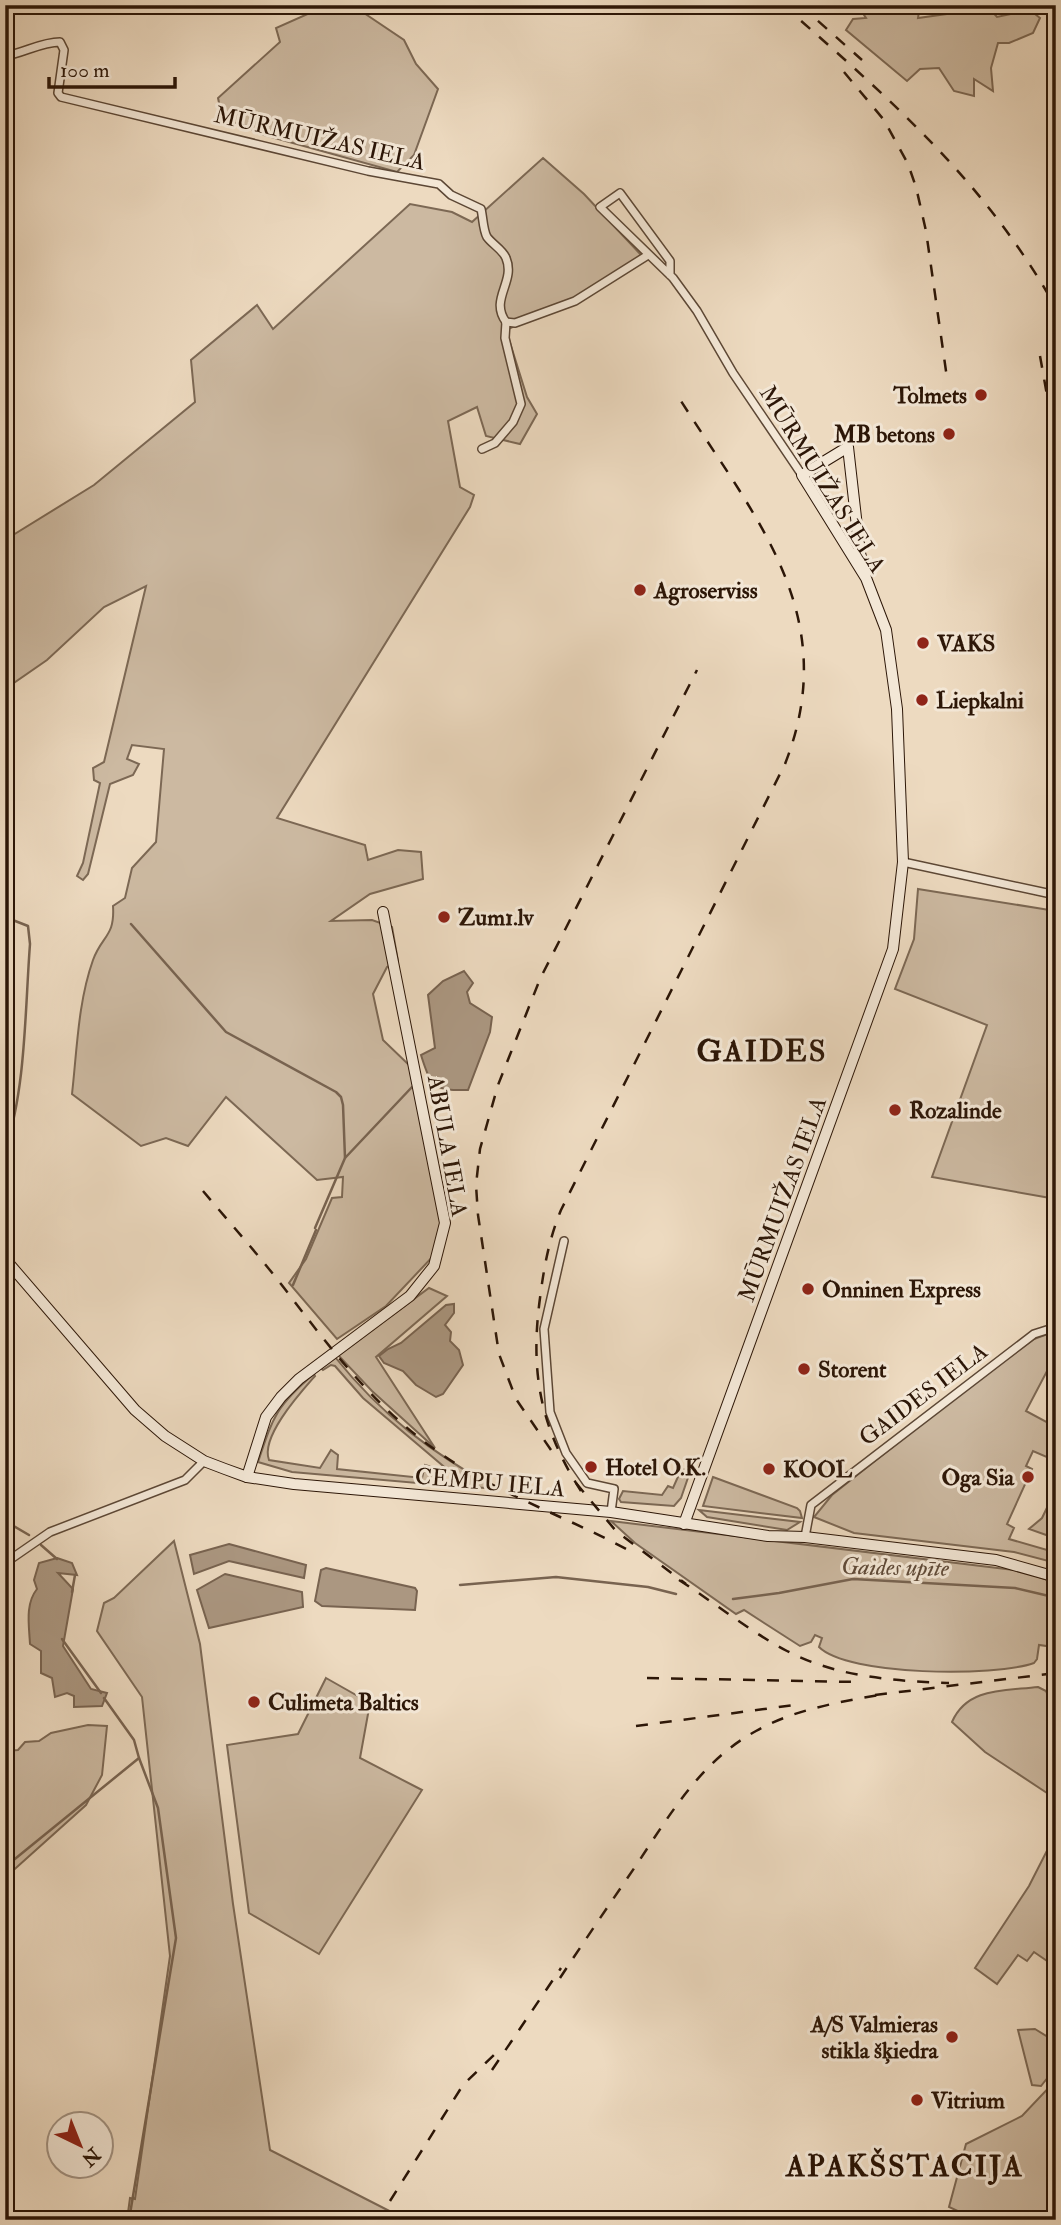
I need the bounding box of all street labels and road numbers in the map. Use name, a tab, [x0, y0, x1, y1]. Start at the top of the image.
street label: MŪRMUIŽAS IELA	[211, 100, 429, 177]
street label: MŪRMUIŽAS IELA	[753, 380, 892, 579]
street label: ABULA IELA	[421, 1072, 474, 1219]
street label: MŪRMUIŽAS IELA	[732, 1092, 833, 1306]
street label: GAIDES IELA	[853, 1336, 994, 1452]
street label: CEMPU IELA	[414, 1461, 567, 1504]

